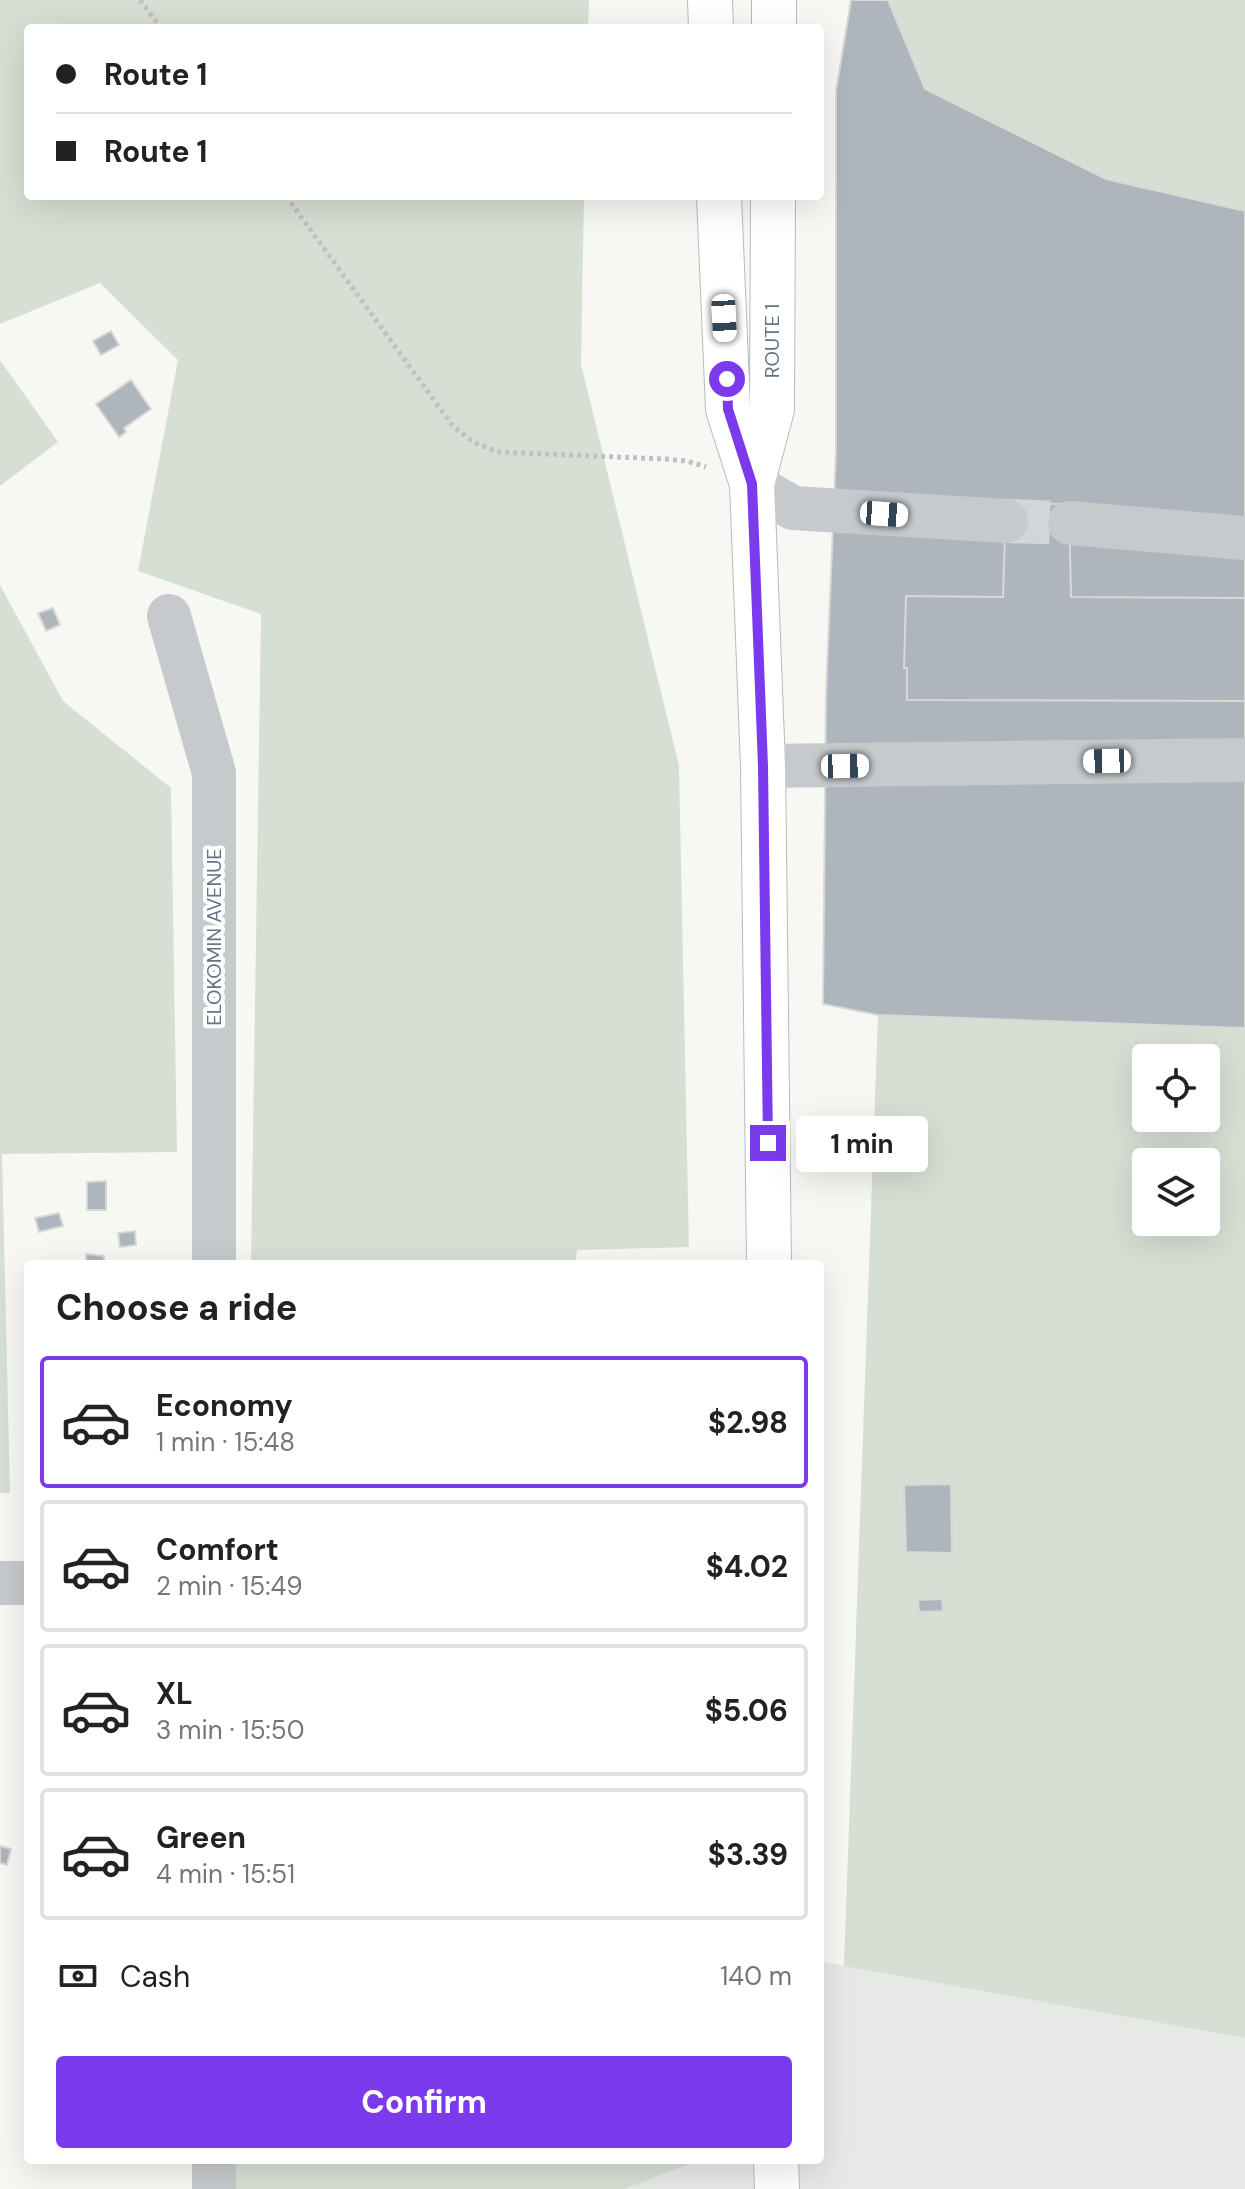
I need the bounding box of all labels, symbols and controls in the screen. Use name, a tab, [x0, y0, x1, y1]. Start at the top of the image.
text: Route 1	[104, 55, 207, 94]
text: Route 1	[104, 132, 207, 171]
car	[711, 293, 737, 343]
street label: ROUTE 1	[759, 304, 785, 378]
route start	[709, 361, 745, 397]
car	[859, 500, 909, 528]
car	[1083, 749, 1131, 773]
car	[821, 754, 869, 778]
street label: ELOKOMIN AVENUE	[201, 848, 227, 1026]
map controls	[1132, 1044, 1220, 1236]
button: locate	[1132, 1044, 1220, 1132]
callout: 1 min	[796, 1115, 928, 1171]
route end	[750, 1125, 786, 1161]
text: 1 min	[830, 1127, 894, 1161]
button: layers	[1132, 1148, 1220, 1236]
text: Choose a ride	[56, 1284, 297, 1331]
icon: car	[60, 1386, 132, 1458]
text: Economy	[156, 1386, 293, 1425]
text: $2.98	[708, 1403, 788, 1442]
text: 1 min · 15:48	[156, 1425, 295, 1459]
icon: car	[60, 1530, 132, 1602]
text: Comfort	[156, 1530, 279, 1569]
text: $4.02	[706, 1547, 788, 1586]
text: 2 min · 15:49	[156, 1569, 303, 1603]
icon: car	[60, 1674, 132, 1746]
text: XL	[156, 1674, 193, 1713]
text: $5.06	[705, 1691, 788, 1730]
text: 3 min · 15:50	[156, 1713, 304, 1747]
icon: car	[60, 1818, 132, 1890]
text: Green	[156, 1818, 246, 1857]
text: $3.39	[708, 1835, 788, 1874]
text: 4 min · 15:51	[156, 1857, 295, 1891]
icon: cash	[56, 1954, 100, 1998]
text: Cash	[120, 1957, 190, 1996]
text: 140 m	[720, 1959, 792, 1993]
button: Confirm	[56, 2056, 792, 2148]

